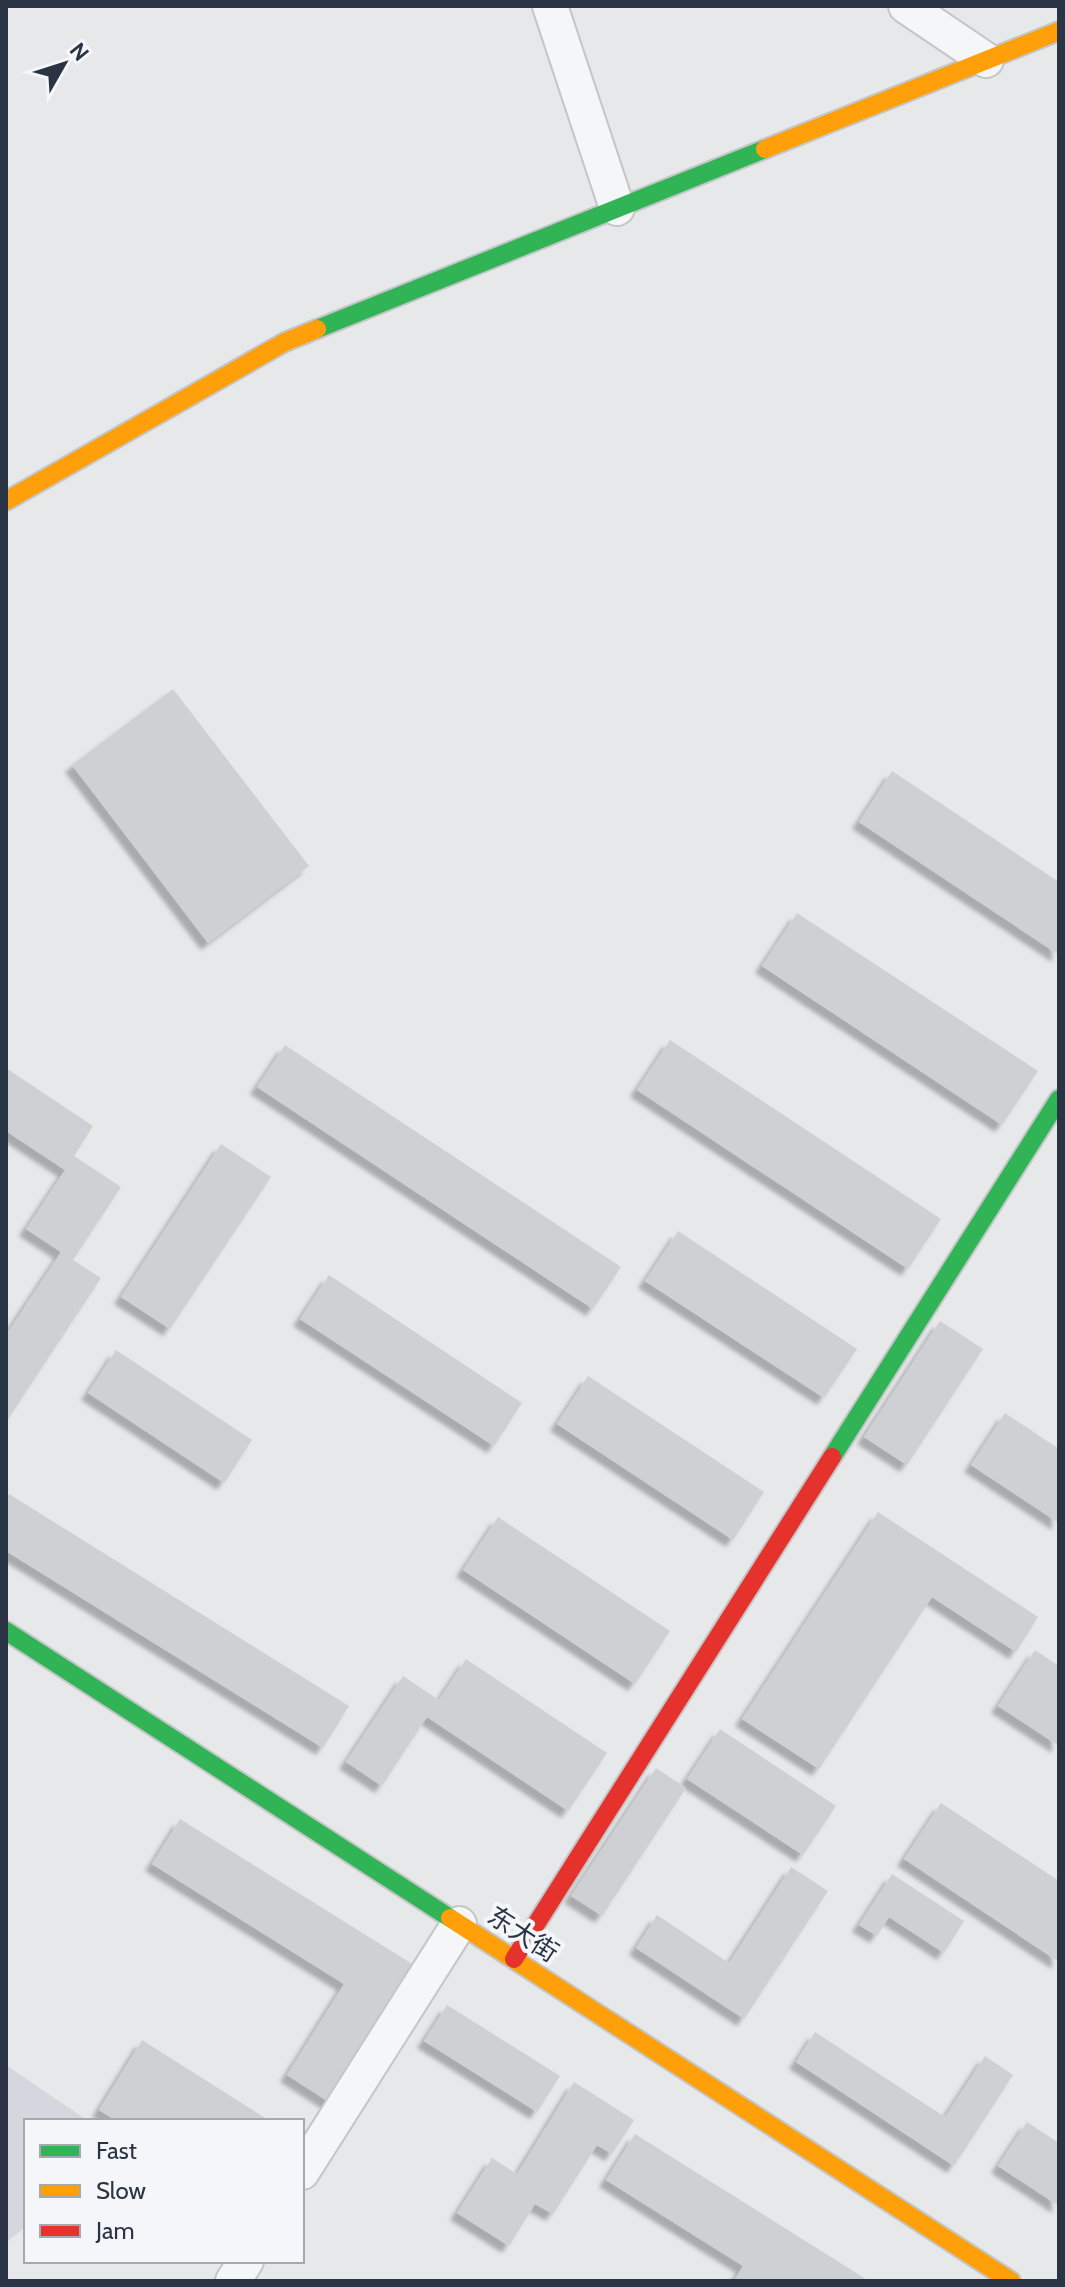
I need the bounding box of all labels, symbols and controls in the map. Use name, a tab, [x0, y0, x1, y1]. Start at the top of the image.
north arrow	[24, 24, 104, 104]
text: N	[64, 37, 95, 66]
street label: 东大街	[482, 1899, 564, 1969]
legend	[24, 2119, 304, 2263]
text: Fast	[96, 2136, 137, 2165]
text: Slow	[96, 2176, 146, 2205]
text: Jam	[95, 2216, 134, 2245]

